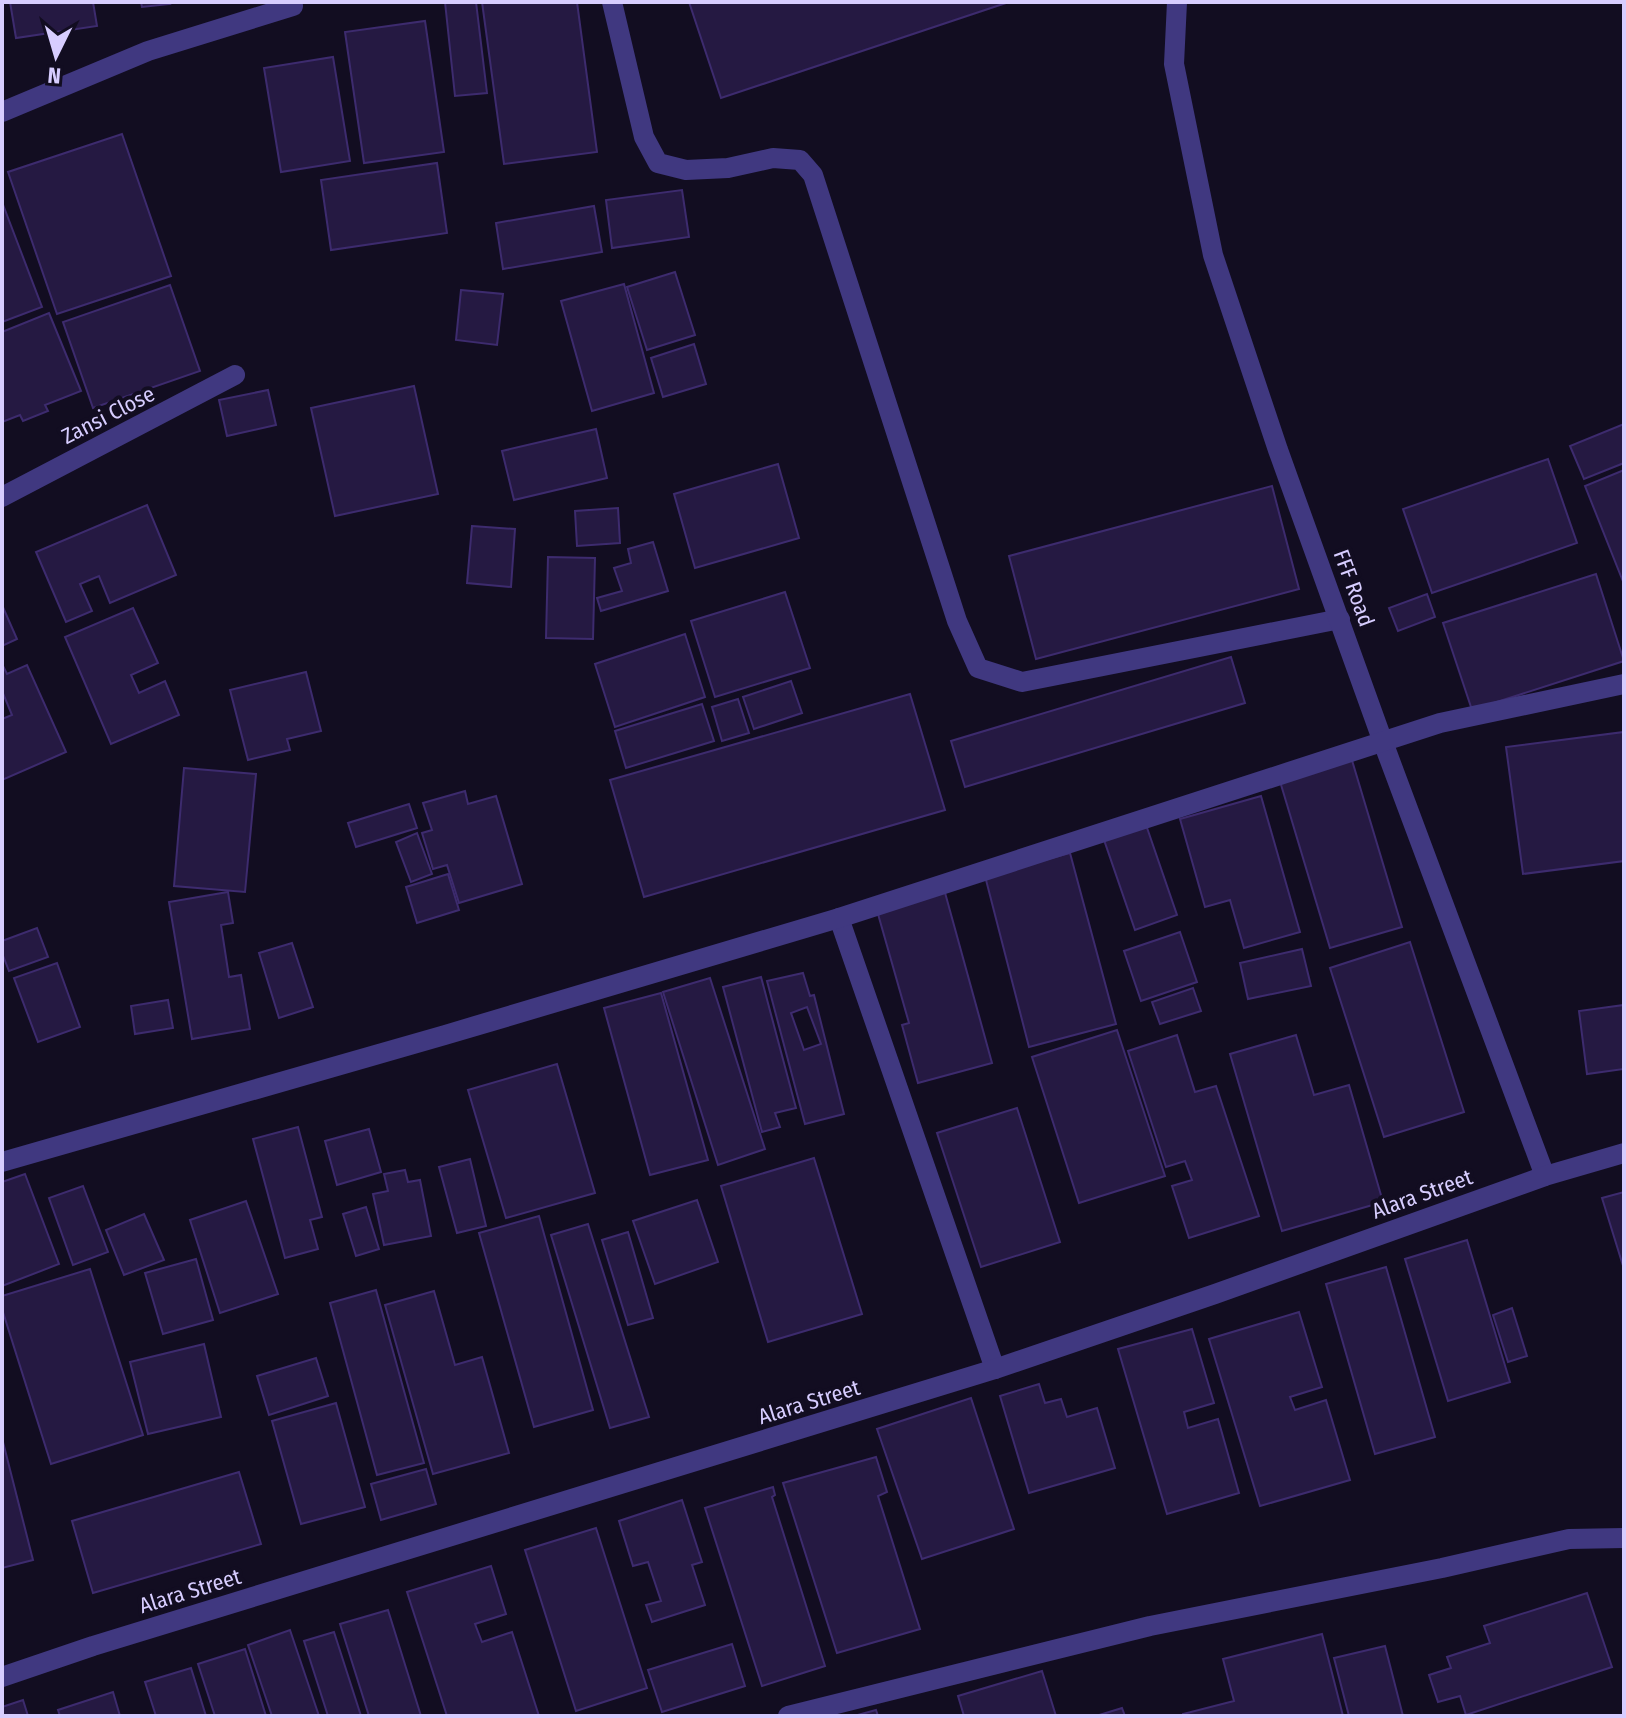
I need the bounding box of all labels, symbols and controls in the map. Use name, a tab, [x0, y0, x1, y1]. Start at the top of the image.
north arrow	[16, 16, 96, 96]
text: N	[47, 61, 62, 89]
street label: Zansi Close	[57, 380, 159, 450]
street label: FFF Road	[1328, 546, 1380, 630]
street label: Alara Street	[1368, 1163, 1477, 1225]
street label: Alara Street	[755, 1373, 864, 1430]
street label: Alara Street	[136, 1562, 245, 1619]

